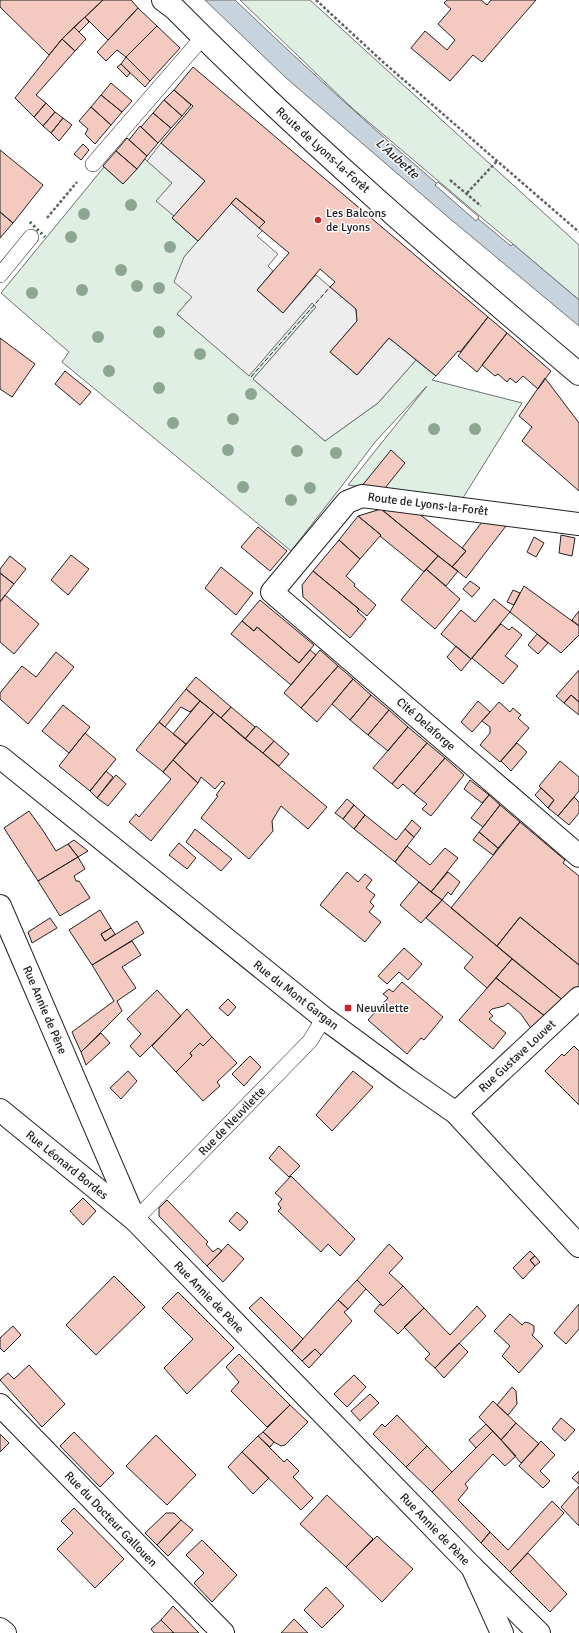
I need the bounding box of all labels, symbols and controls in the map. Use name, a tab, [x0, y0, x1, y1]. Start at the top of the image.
street label: Route de Lyons-la-Forêt	[273, 104, 373, 197]
water label: L'Aubette	[372, 135, 424, 183]
place label: Les Balcons de Lyons	[326, 206, 386, 235]
marker: Les Balcons de Lyons	[313, 215, 323, 225]
street label: Route de Lyons-la-Forêt	[367, 490, 489, 519]
street label: Cité Delaforge	[393, 695, 458, 754]
street label: Rue du Mont Gargan	[250, 957, 341, 1033]
street label: Rue Annie de Pène	[19, 964, 70, 1057]
place label: Neuvilette	[356, 1001, 409, 1016]
marker: Neuvilette	[343, 1003, 353, 1013]
street label: Rue Gustave Louvet	[476, 1017, 559, 1096]
street label: Rue de Neuvilette	[196, 1084, 269, 1159]
street label: Rue Léonard Bordes	[22, 1128, 111, 1203]
street label: Rue Annie de Pène	[170, 1258, 247, 1337]
street label: Rue du Docteur Gallouen	[61, 1468, 160, 1570]
street label: Rue Annie de Pène	[396, 1490, 473, 1569]

